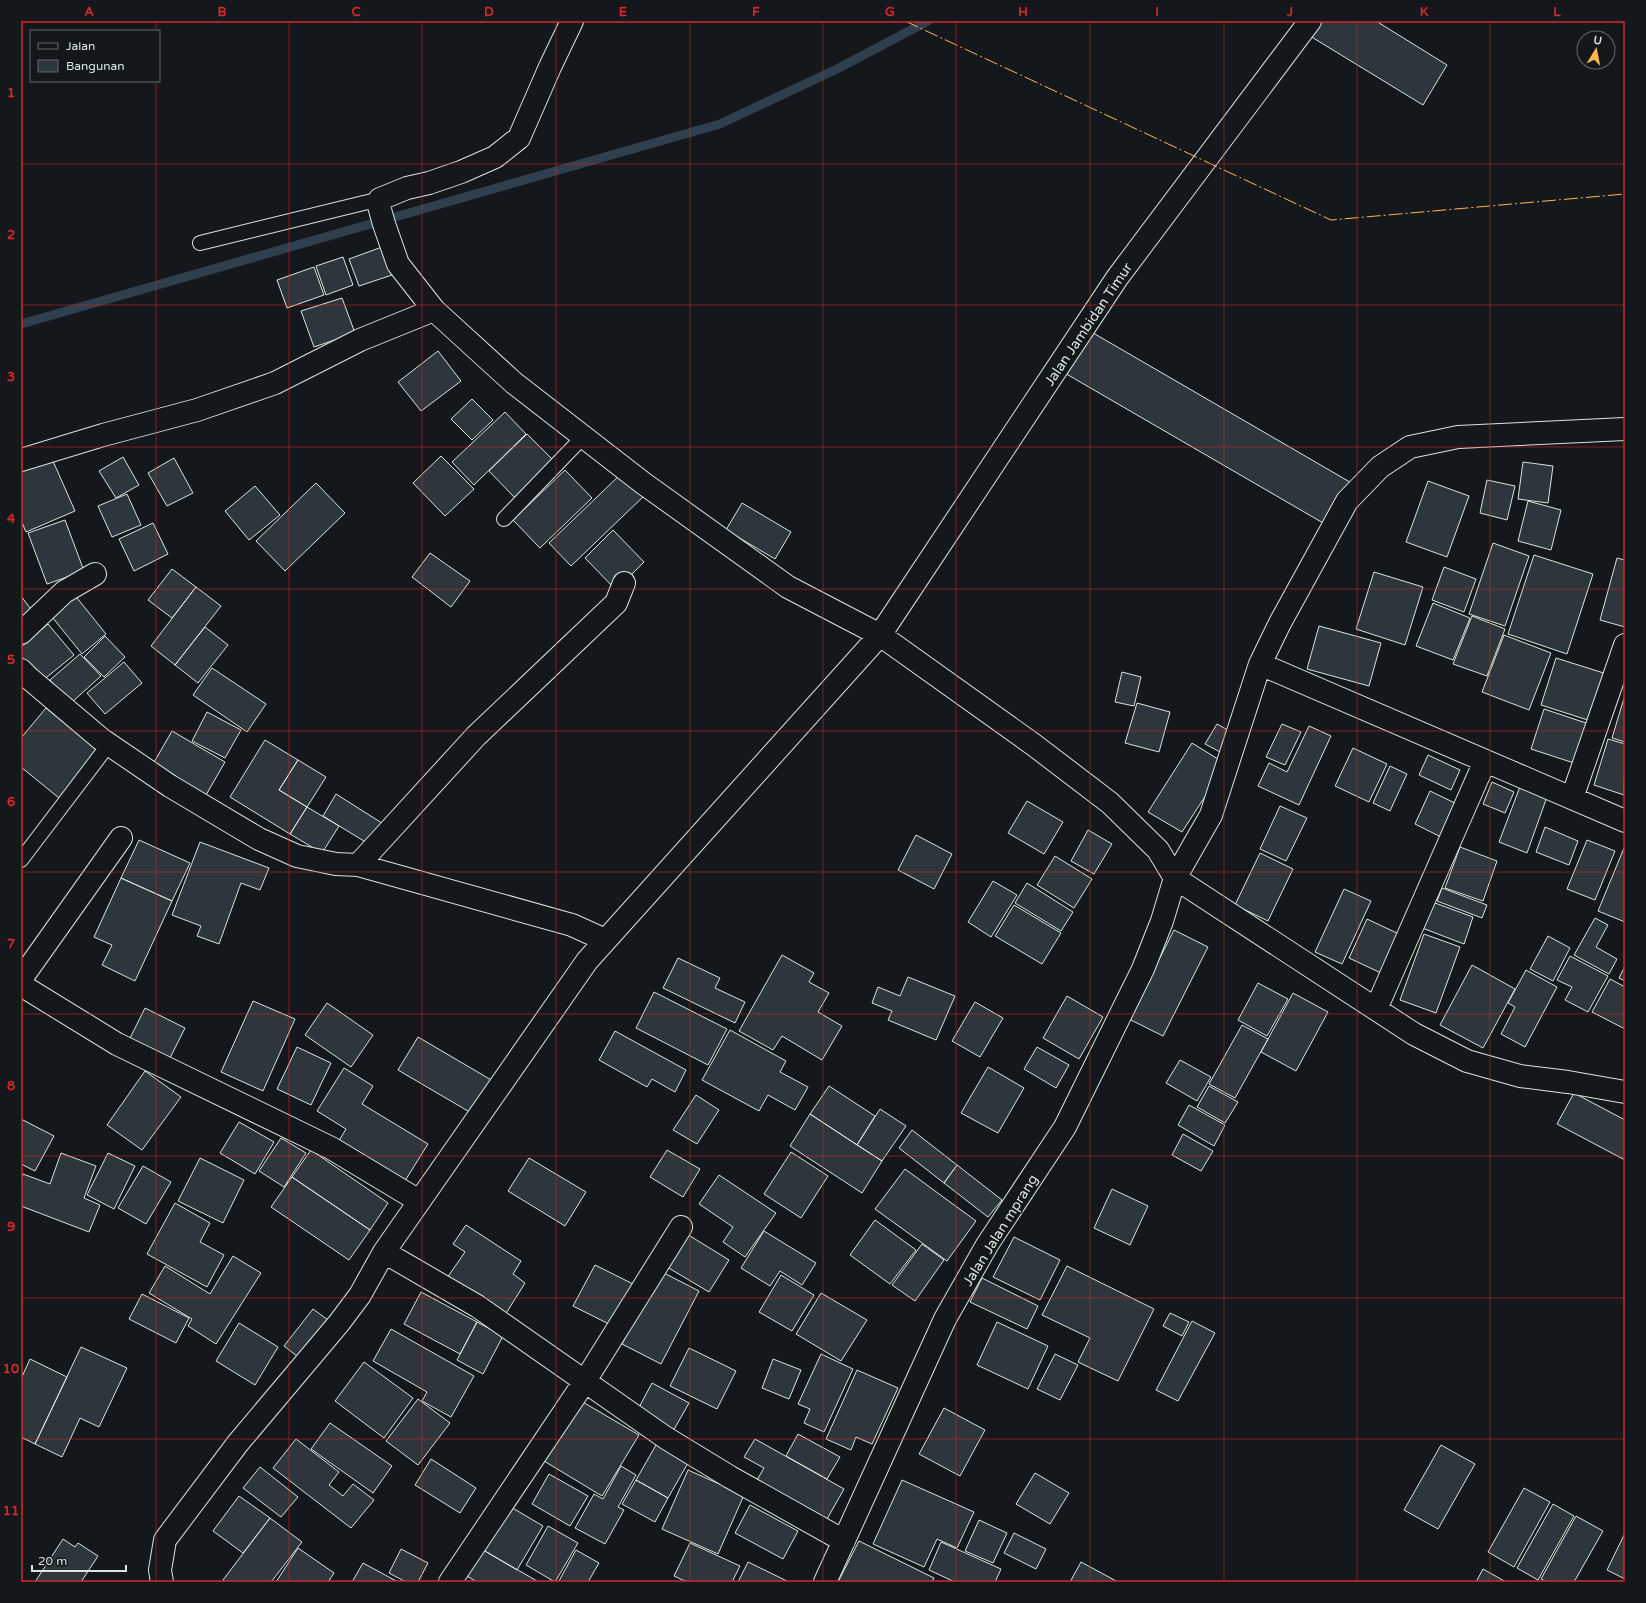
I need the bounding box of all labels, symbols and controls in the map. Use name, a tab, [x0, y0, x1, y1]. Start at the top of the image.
text: A	[84, 4, 94, 20]
text: B	[217, 4, 227, 20]
text: C	[351, 4, 361, 20]
text: D	[484, 4, 494, 20]
text: E	[619, 4, 627, 20]
text: F	[752, 4, 760, 20]
text: G	[885, 4, 895, 20]
text: H	[1018, 4, 1028, 20]
text: I	[1155, 4, 1159, 20]
text: J	[1286, 4, 1293, 20]
text: K	[1420, 4, 1429, 20]
text: L	[1553, 4, 1561, 20]
legend	[30, 30, 160, 82]
north arrow	[1576, 30, 1616, 70]
text: U	[1592, 34, 1603, 48]
text: Jalan	[66, 39, 95, 53]
text: Bangunan	[66, 59, 125, 73]
text: 1	[7, 85, 15, 101]
text: 2	[7, 227, 15, 243]
street label: Jalan Jambidan Timur	[1041, 259, 1136, 389]
text: 3	[7, 369, 15, 385]
text: 4	[7, 511, 16, 527]
text: 5	[7, 652, 15, 668]
text: 6	[7, 794, 15, 810]
text: 7	[7, 936, 15, 952]
text: 8	[7, 1078, 15, 1094]
street label: Jalan Jalan mprang	[959, 1171, 1042, 1289]
text: 9	[7, 1219, 15, 1235]
text: 10	[3, 1361, 19, 1377]
text: 11	[3, 1503, 19, 1519]
scale bar	[32, 1547, 126, 1573]
text: 20 m	[38, 1554, 67, 1568]

